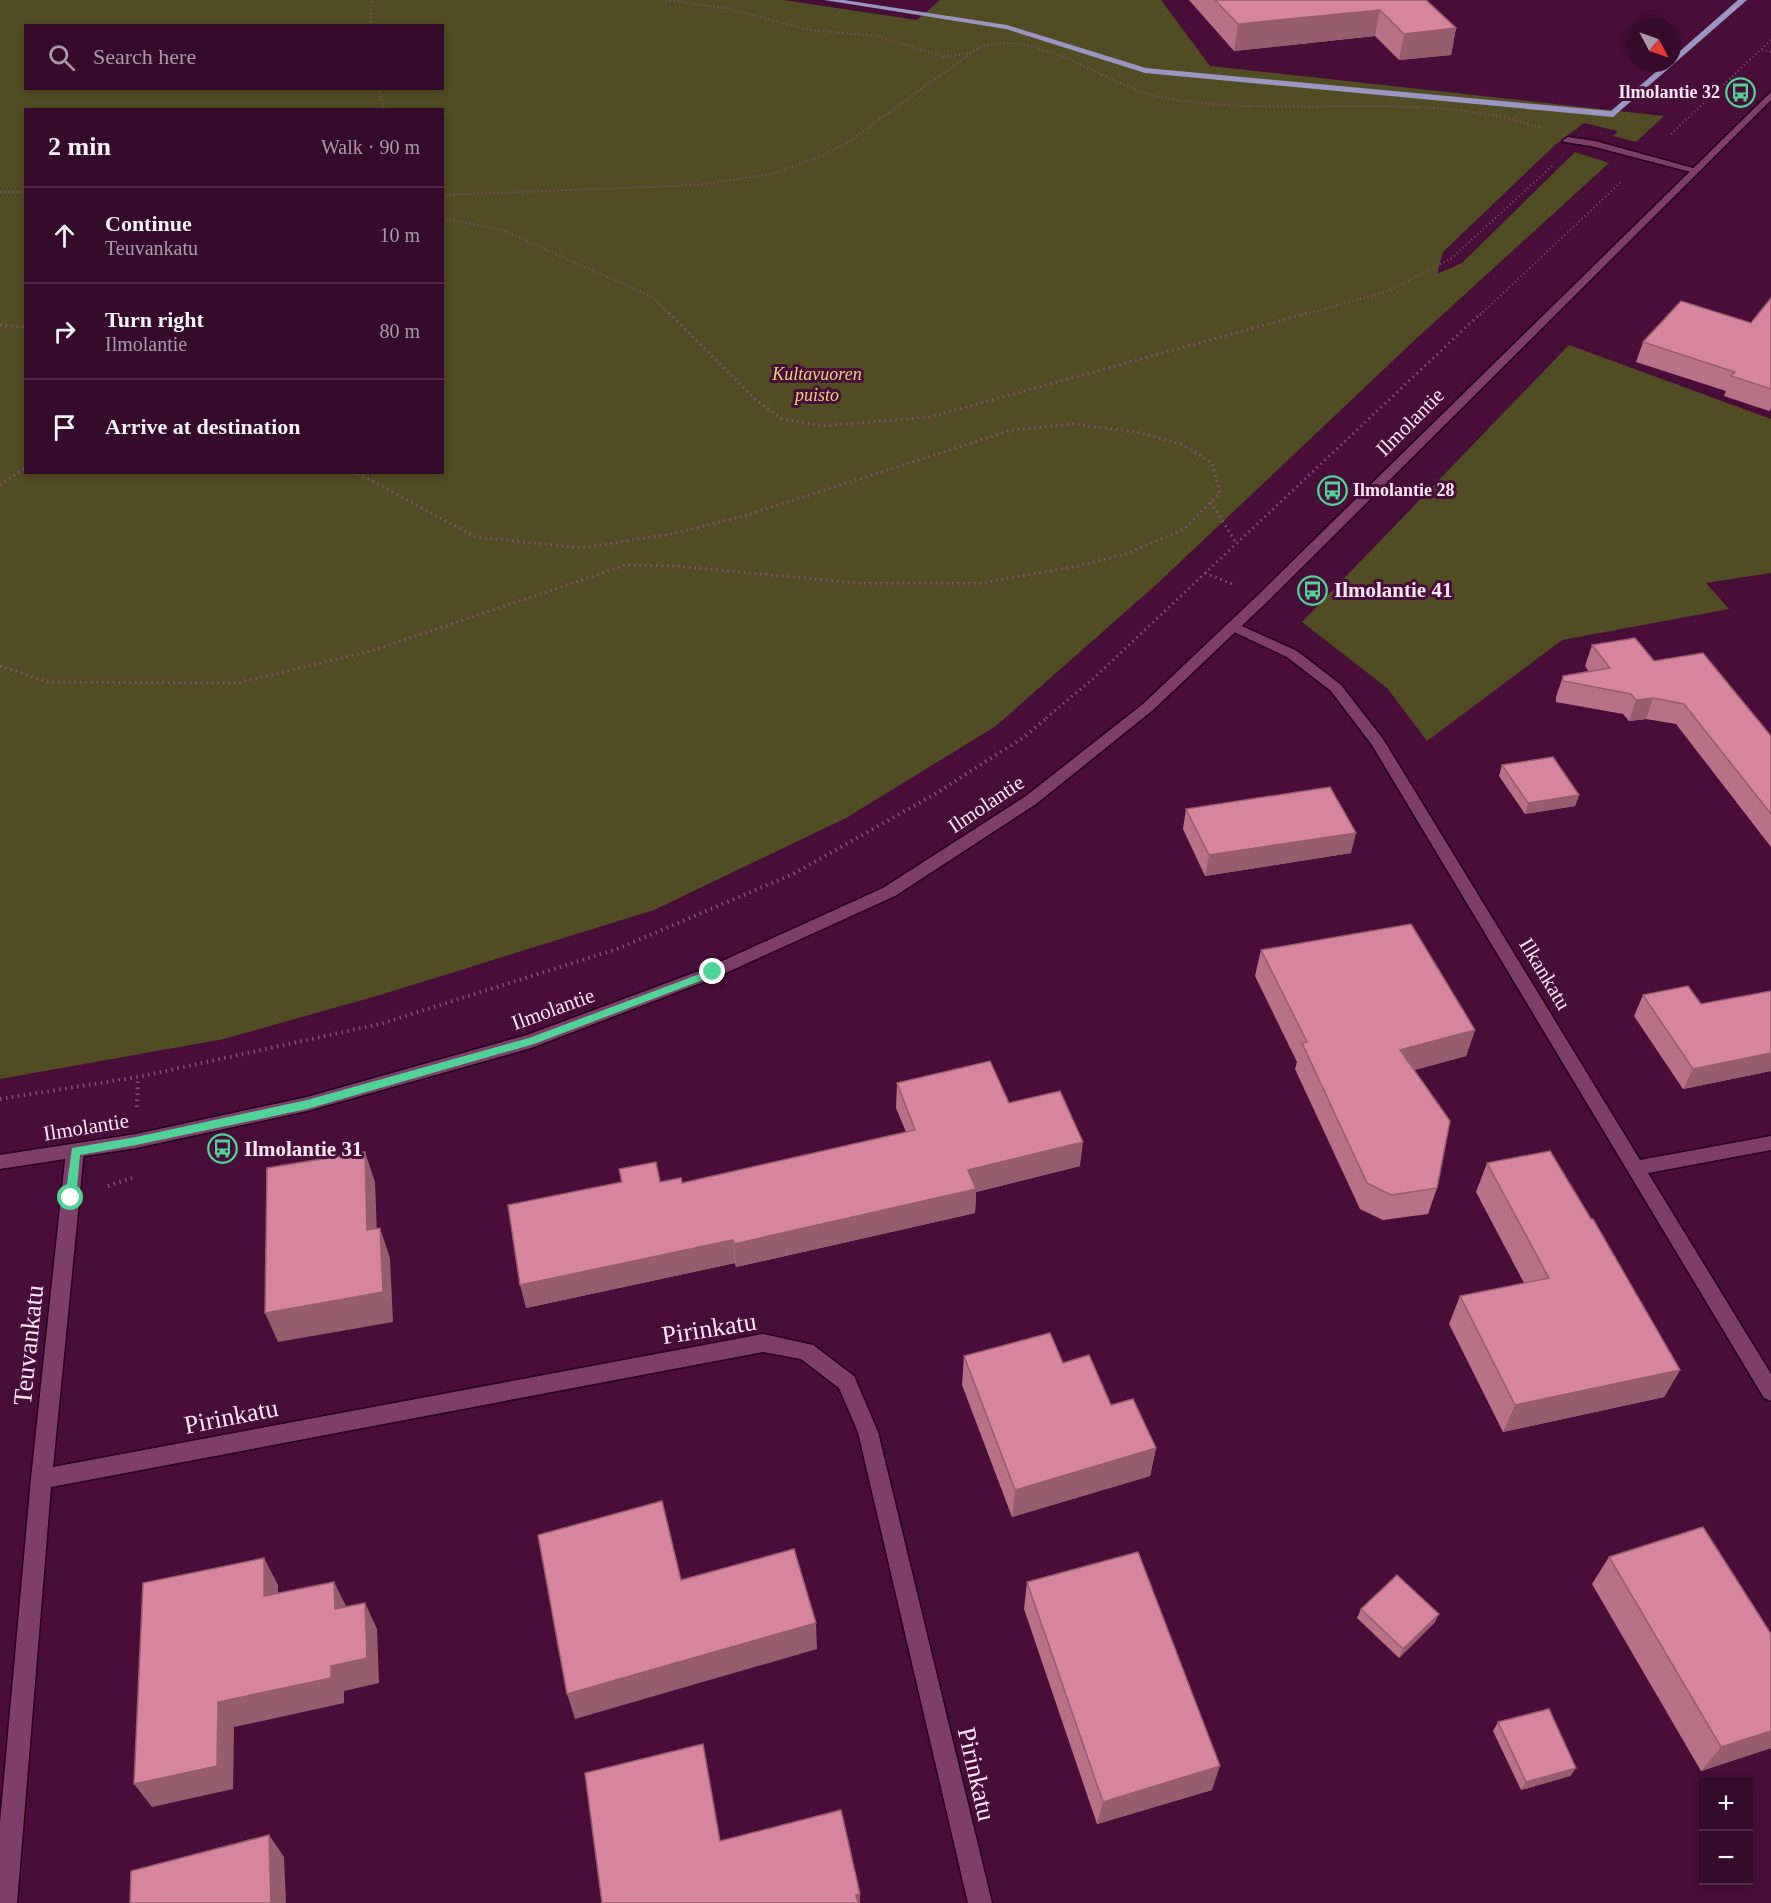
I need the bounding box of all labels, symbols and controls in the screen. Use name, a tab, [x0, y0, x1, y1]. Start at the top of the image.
north arrow	[1627, 18, 1681, 72]
search box	[24, 24, 444, 90]
icon: search	[45, 41, 78, 74]
text: Search here	[93, 44, 196, 69]
bus stop icon: Ilmolantie 32	[1725, 76, 1757, 108]
place label: Ilmolantie 32	[1619, 82, 1720, 102]
text: 2 min	[48, 132, 111, 161]
text: Walk · 90 m	[321, 136, 420, 158]
text: Continue	[105, 211, 192, 236]
icon: ahead	[48, 219, 81, 252]
text: 10 m	[379, 224, 420, 246]
text: Teuvankatu	[105, 237, 198, 259]
text: Turn right	[105, 307, 204, 332]
icon: right	[48, 315, 81, 348]
text: 80 m	[379, 320, 420, 342]
text: Ilmolantie	[105, 333, 187, 355]
park label: Kultavuoren puisto	[771, 364, 862, 405]
street label: Ilmolantie	[1371, 383, 1449, 461]
icon: arrive	[48, 411, 81, 444]
text: Arrive at destination	[105, 414, 301, 439]
bus stop icon: Ilmolantie 28	[1316, 474, 1348, 506]
place label: Ilmolantie 28	[1353, 480, 1455, 500]
bus stop icon: Ilmolantie 41	[1297, 574, 1329, 606]
place label: Ilmolantie 41	[1334, 578, 1452, 602]
street label: Ilmolantie	[944, 770, 1028, 838]
street label: Ilkankatu	[1514, 934, 1576, 1015]
route end	[699, 958, 725, 984]
street label: Ilmolantie	[508, 983, 598, 1035]
street label: Ilmolantie	[41, 1108, 131, 1146]
bus stop icon: Ilmolantie 31	[207, 1133, 239, 1165]
place label: Ilmolantie 31	[244, 1137, 362, 1161]
route start	[57, 1184, 83, 1210]
street label: Teuvankatu	[8, 1283, 49, 1407]
street label: Pirinkatu	[660, 1307, 758, 1350]
street label: Pirinkatu	[182, 1393, 281, 1440]
street label: Pirinkatu	[952, 1724, 1001, 1824]
map controls	[1699, 1777, 1753, 1885]
button: +	[1699, 1777, 1753, 1831]
button: −	[1699, 1831, 1753, 1885]

